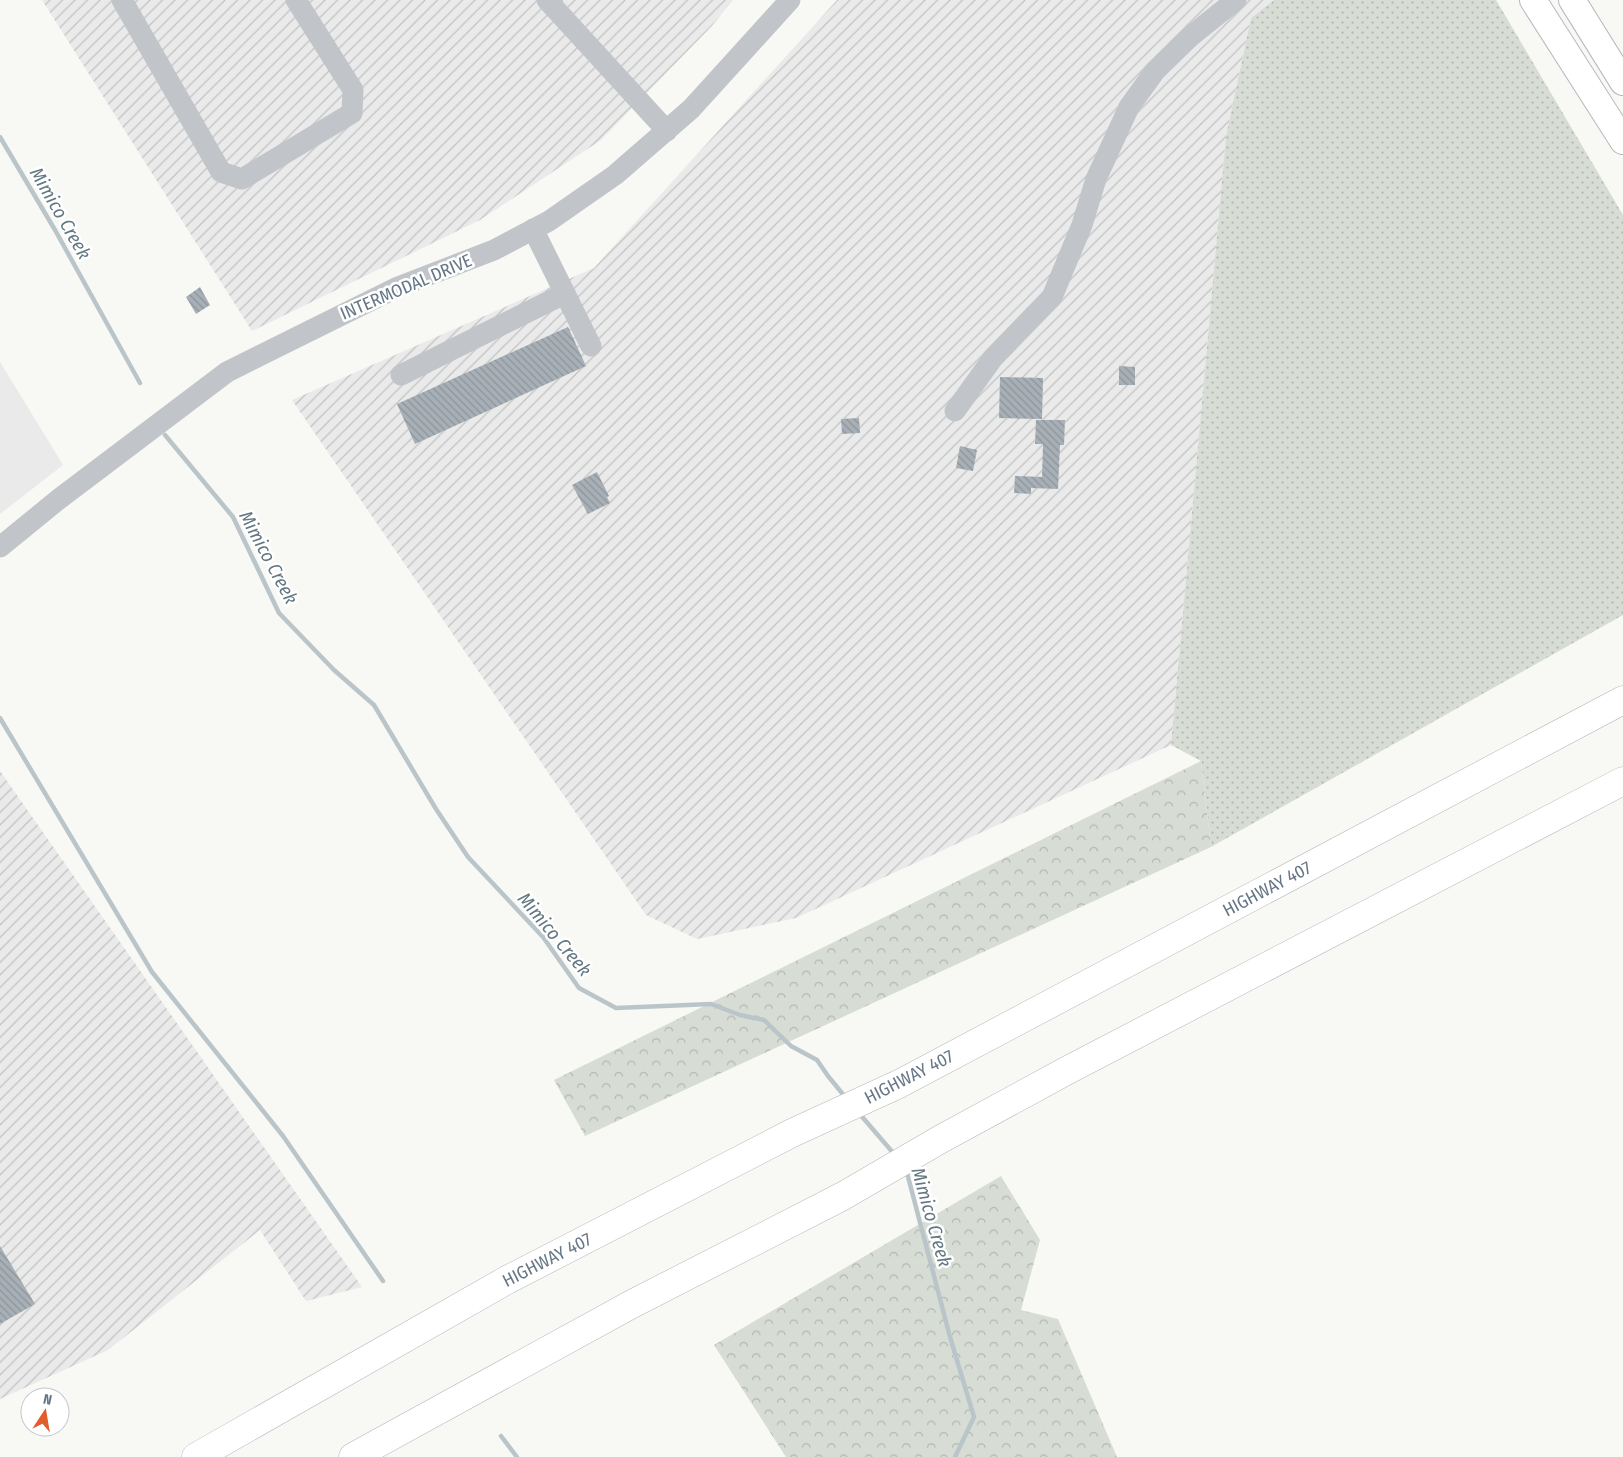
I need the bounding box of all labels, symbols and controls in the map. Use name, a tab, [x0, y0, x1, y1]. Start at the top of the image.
water label: Mimico Creek	[25, 163, 96, 263]
street label: INTERMODAL DRIVE	[337, 249, 475, 325]
water label: Mimico Creek	[234, 507, 303, 608]
street label: HIGHWAY 407	[1219, 856, 1315, 922]
water label: Mimico Creek	[513, 888, 596, 981]
street label: HIGHWAY 407	[861, 1045, 957, 1109]
water label: Mimico Creek	[906, 1165, 957, 1269]
street label: HIGHWAY 407	[499, 1228, 595, 1292]
north arrow	[20, 1387, 70, 1437]
text: N	[42, 1391, 53, 1409]

